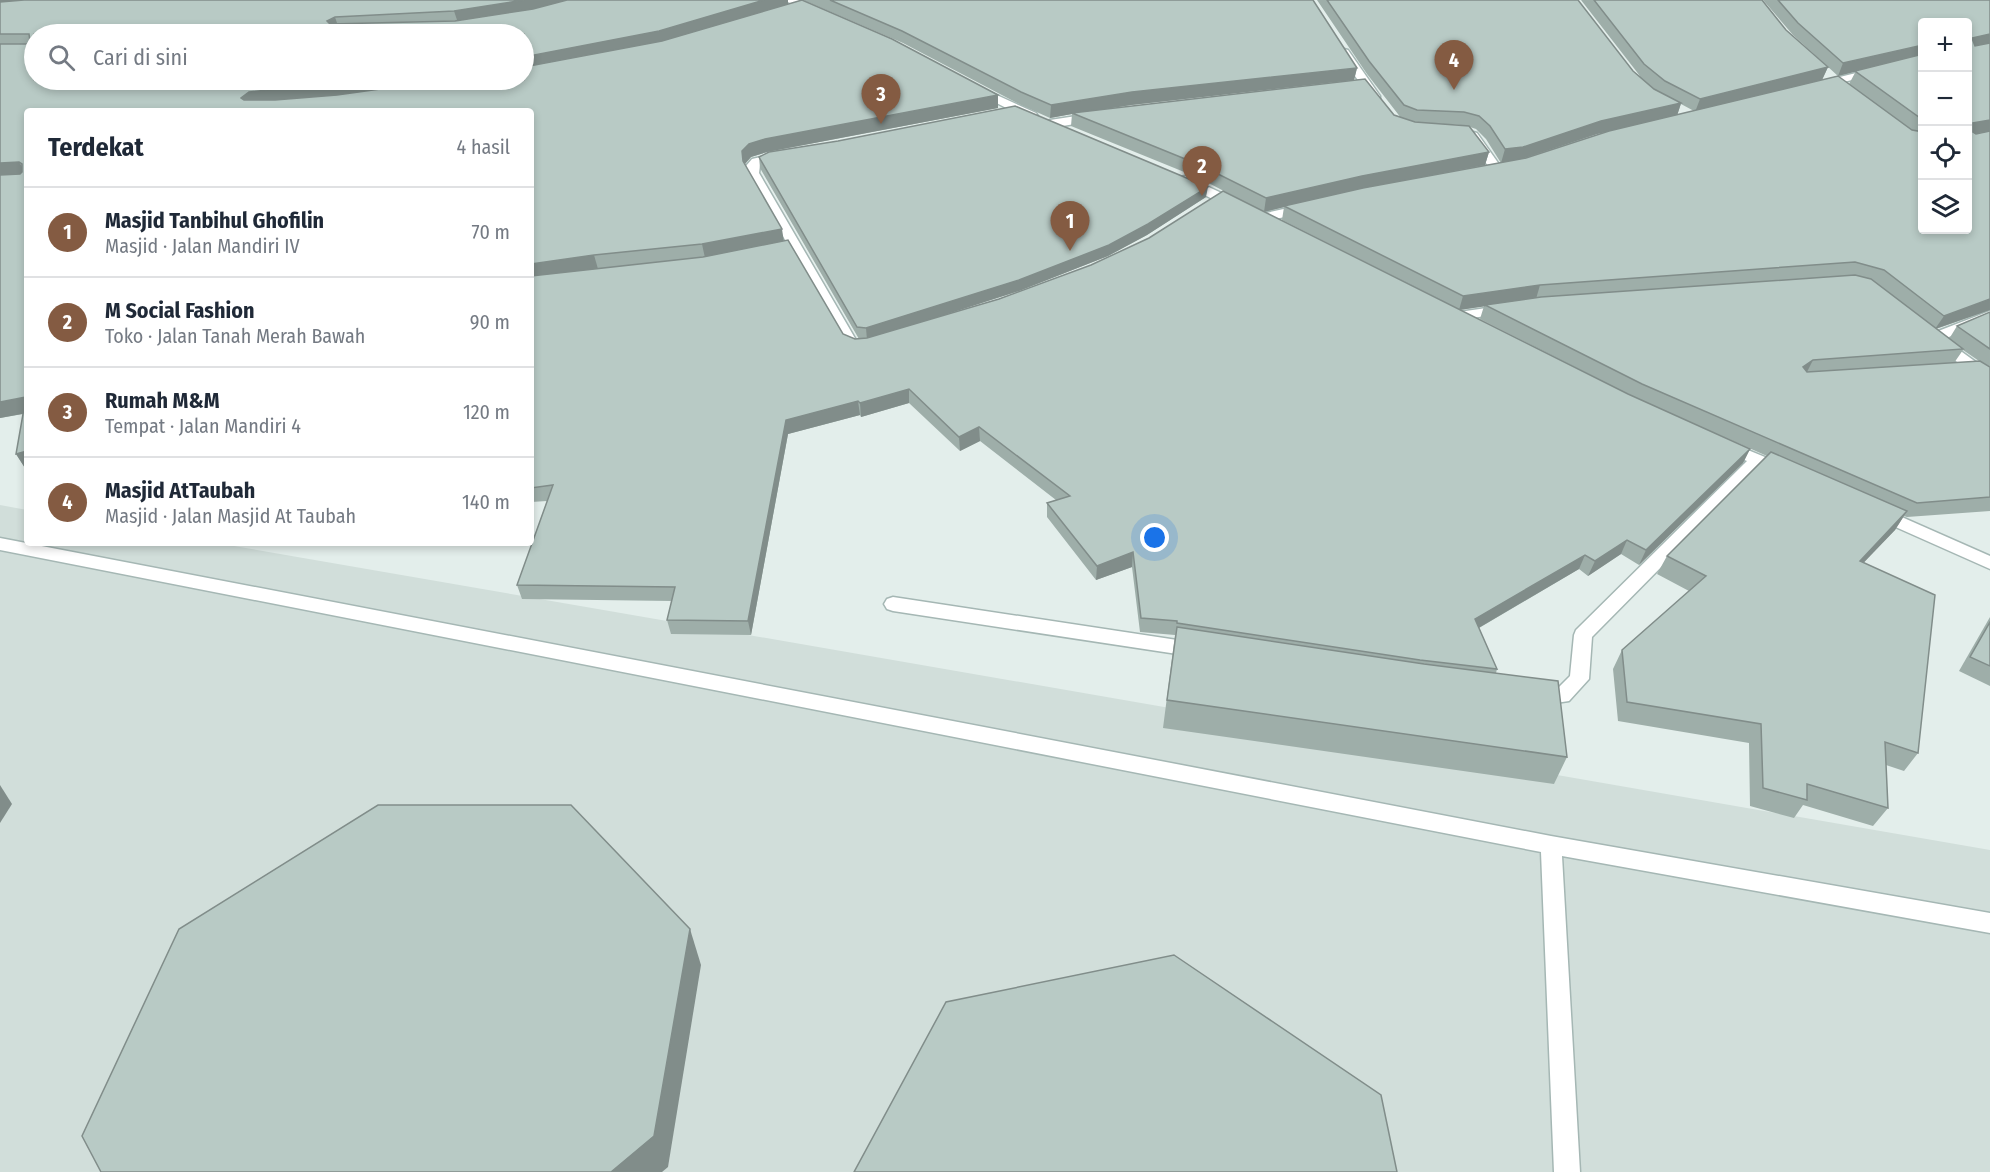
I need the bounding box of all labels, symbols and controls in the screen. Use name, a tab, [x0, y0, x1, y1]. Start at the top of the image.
map controls	[1918, 18, 1972, 234]
button: +	[1918, 18, 1972, 72]
search box	[24, 24, 534, 90]
pin: 4	[1434, 40, 1474, 90]
icon: search	[45, 41, 78, 74]
text: Cari di sini	[93, 44, 188, 71]
button: −	[1918, 72, 1972, 126]
pin: 3	[862, 74, 900, 124]
button: locate	[1918, 126, 1972, 180]
text: Terdekat	[48, 132, 144, 163]
text: 4 hasil	[457, 135, 510, 159]
pin: 2	[1182, 146, 1222, 196]
button: layers	[1918, 180, 1972, 234]
pin: 1	[1050, 202, 1090, 251]
text: Masjid Tanbihul Ghofilin	[105, 207, 324, 234]
text: 1	[63, 220, 72, 244]
text: 70 m	[472, 220, 510, 244]
text: Masjid · Jalan Mandiri IV	[105, 234, 300, 258]
text: M Social Fashion	[105, 297, 255, 324]
text: 2	[63, 310, 72, 334]
text: 90 m	[470, 310, 510, 334]
text: Toko · Jalan Tanah Merah Bawah	[105, 324, 365, 348]
text: Rumah M&M	[105, 387, 220, 414]
text: 3	[63, 400, 72, 424]
text: 120 m	[463, 400, 510, 424]
text: Tempat · Jalan Mandiri 4	[105, 414, 301, 438]
text: Masjid AtTaubah	[105, 477, 255, 504]
text: 4	[62, 490, 73, 514]
text: 140 m	[462, 490, 510, 514]
text: Masjid · Jalan Masjid At Taubah	[105, 504, 356, 528]
your location	[1140, 523, 1169, 552]

